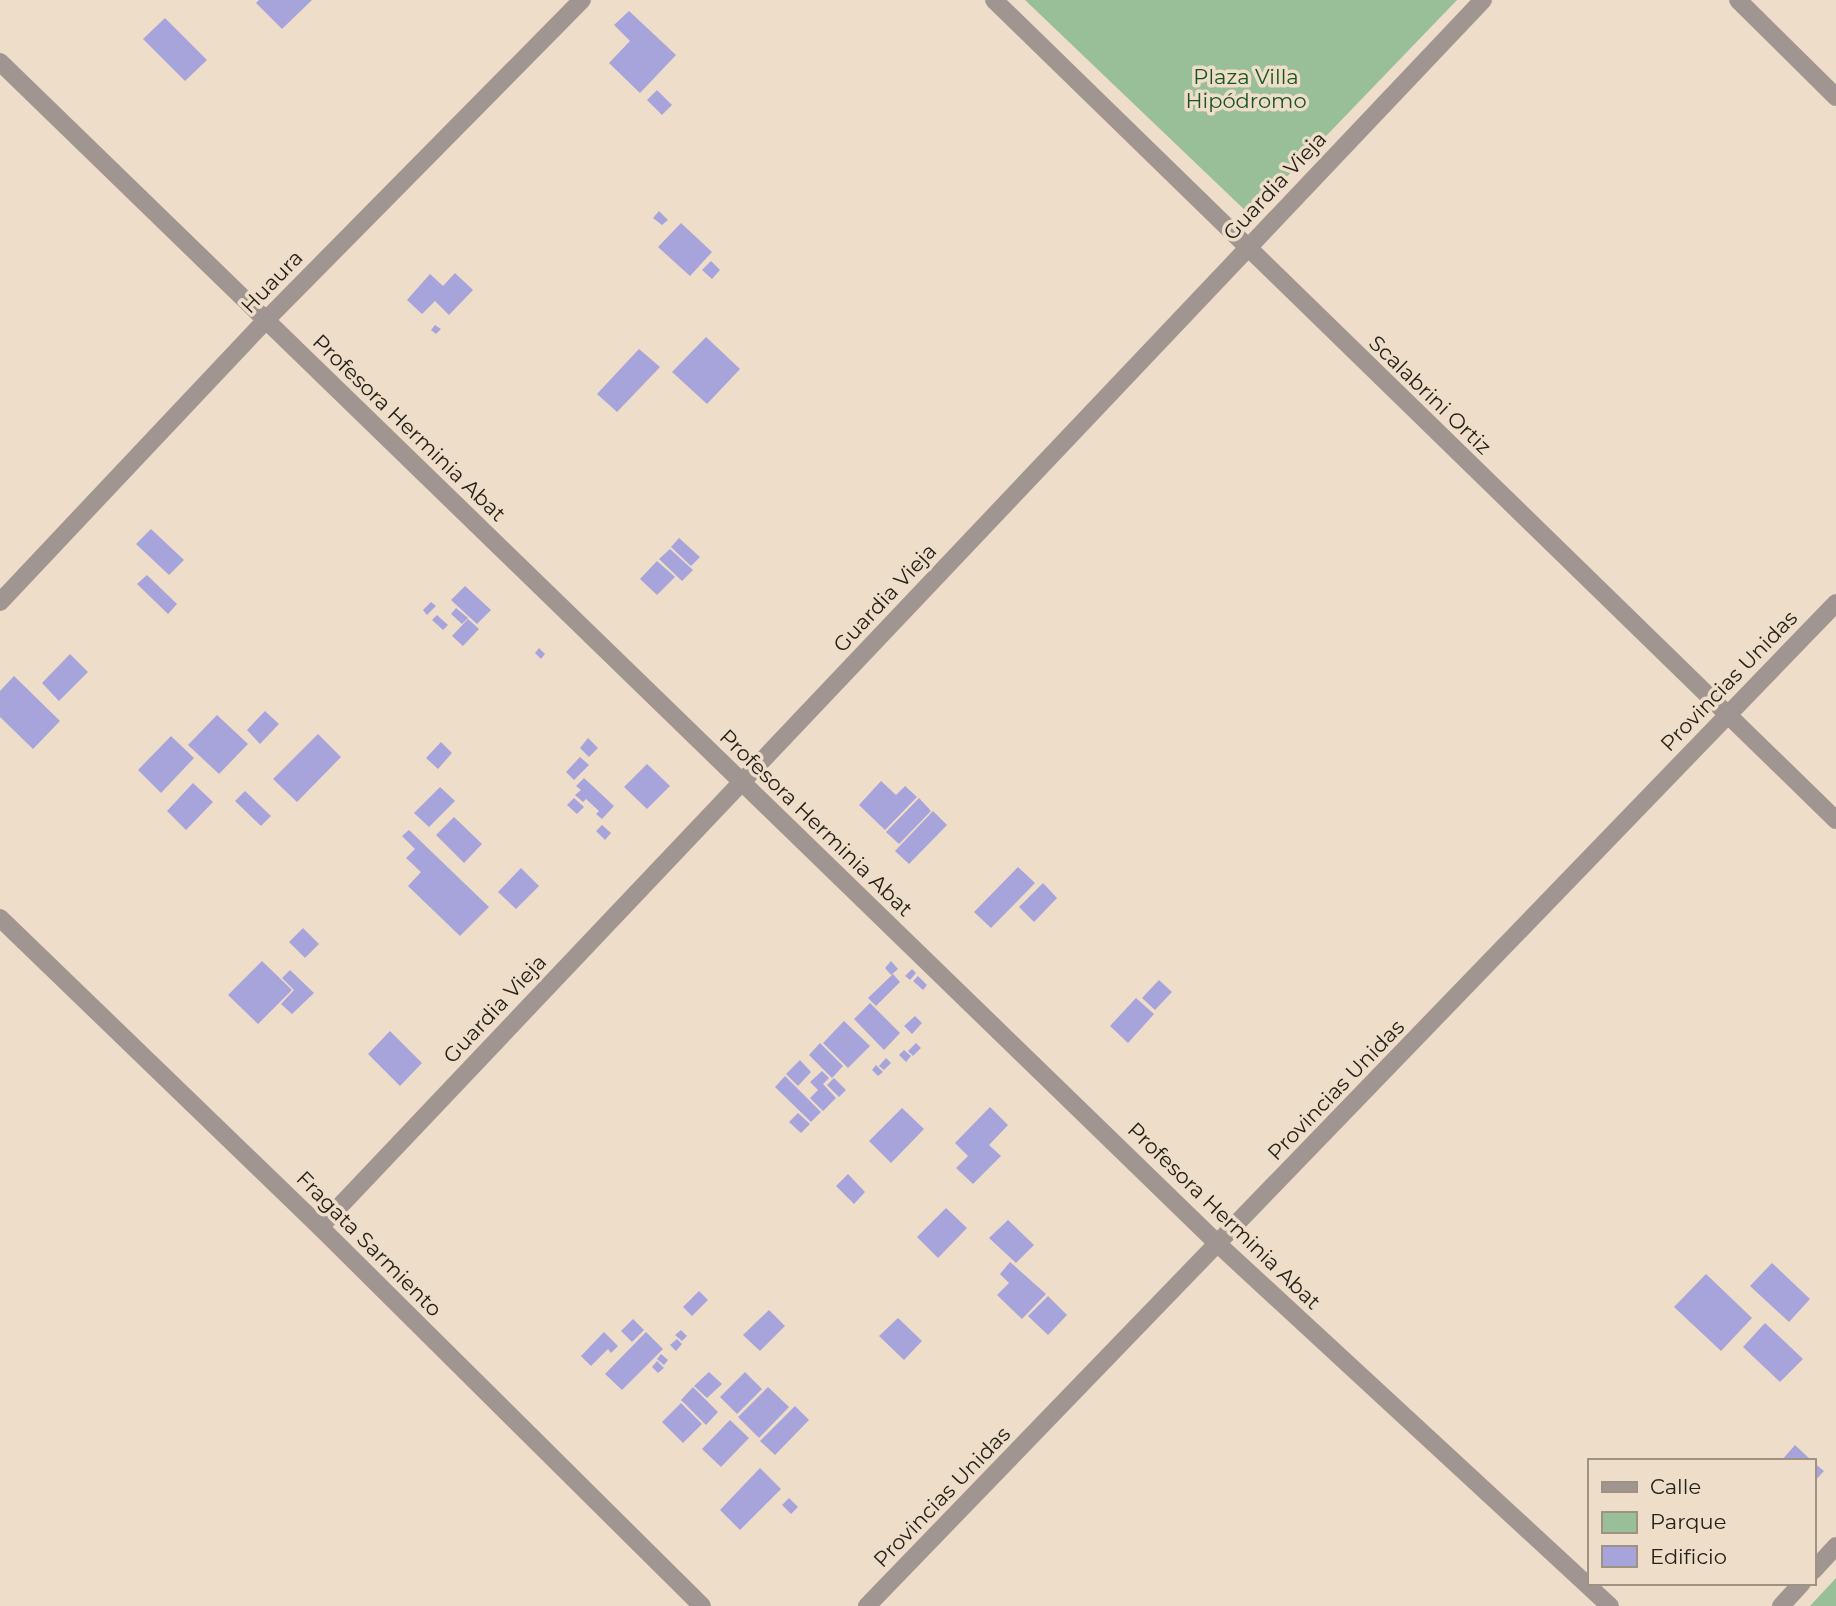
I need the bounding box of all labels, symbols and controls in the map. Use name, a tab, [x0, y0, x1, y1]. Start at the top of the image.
park label: Plaza Villa Hipódromo	[1185, 64, 1307, 113]
street label: Guardia Vieja	[1218, 126, 1331, 245]
street label: Huaura	[236, 245, 308, 318]
street label: Profesora Herminia Abat	[308, 329, 511, 526]
street label: Scalabrini Ortiz	[1364, 330, 1497, 459]
street label: Guardia Vieja	[828, 538, 941, 657]
street label: Provincias Unidas	[1655, 605, 1802, 756]
street label: Profesora Herminia Abat	[715, 724, 918, 921]
street label: Guardia Vieja	[438, 949, 551, 1068]
street label: Provincias Unidas	[1262, 1014, 1409, 1165]
street label: Profesora Herminia Abat	[1123, 1117, 1326, 1314]
street label: Fragata Sarmiento	[291, 1166, 447, 1322]
street label: Provincias Unidas	[868, 1421, 1015, 1572]
legend	[1588, 1459, 1815, 1585]
text: Calle	[1650, 1474, 1701, 1499]
text: Parque	[1650, 1509, 1726, 1534]
text: Edificio	[1650, 1544, 1727, 1569]

